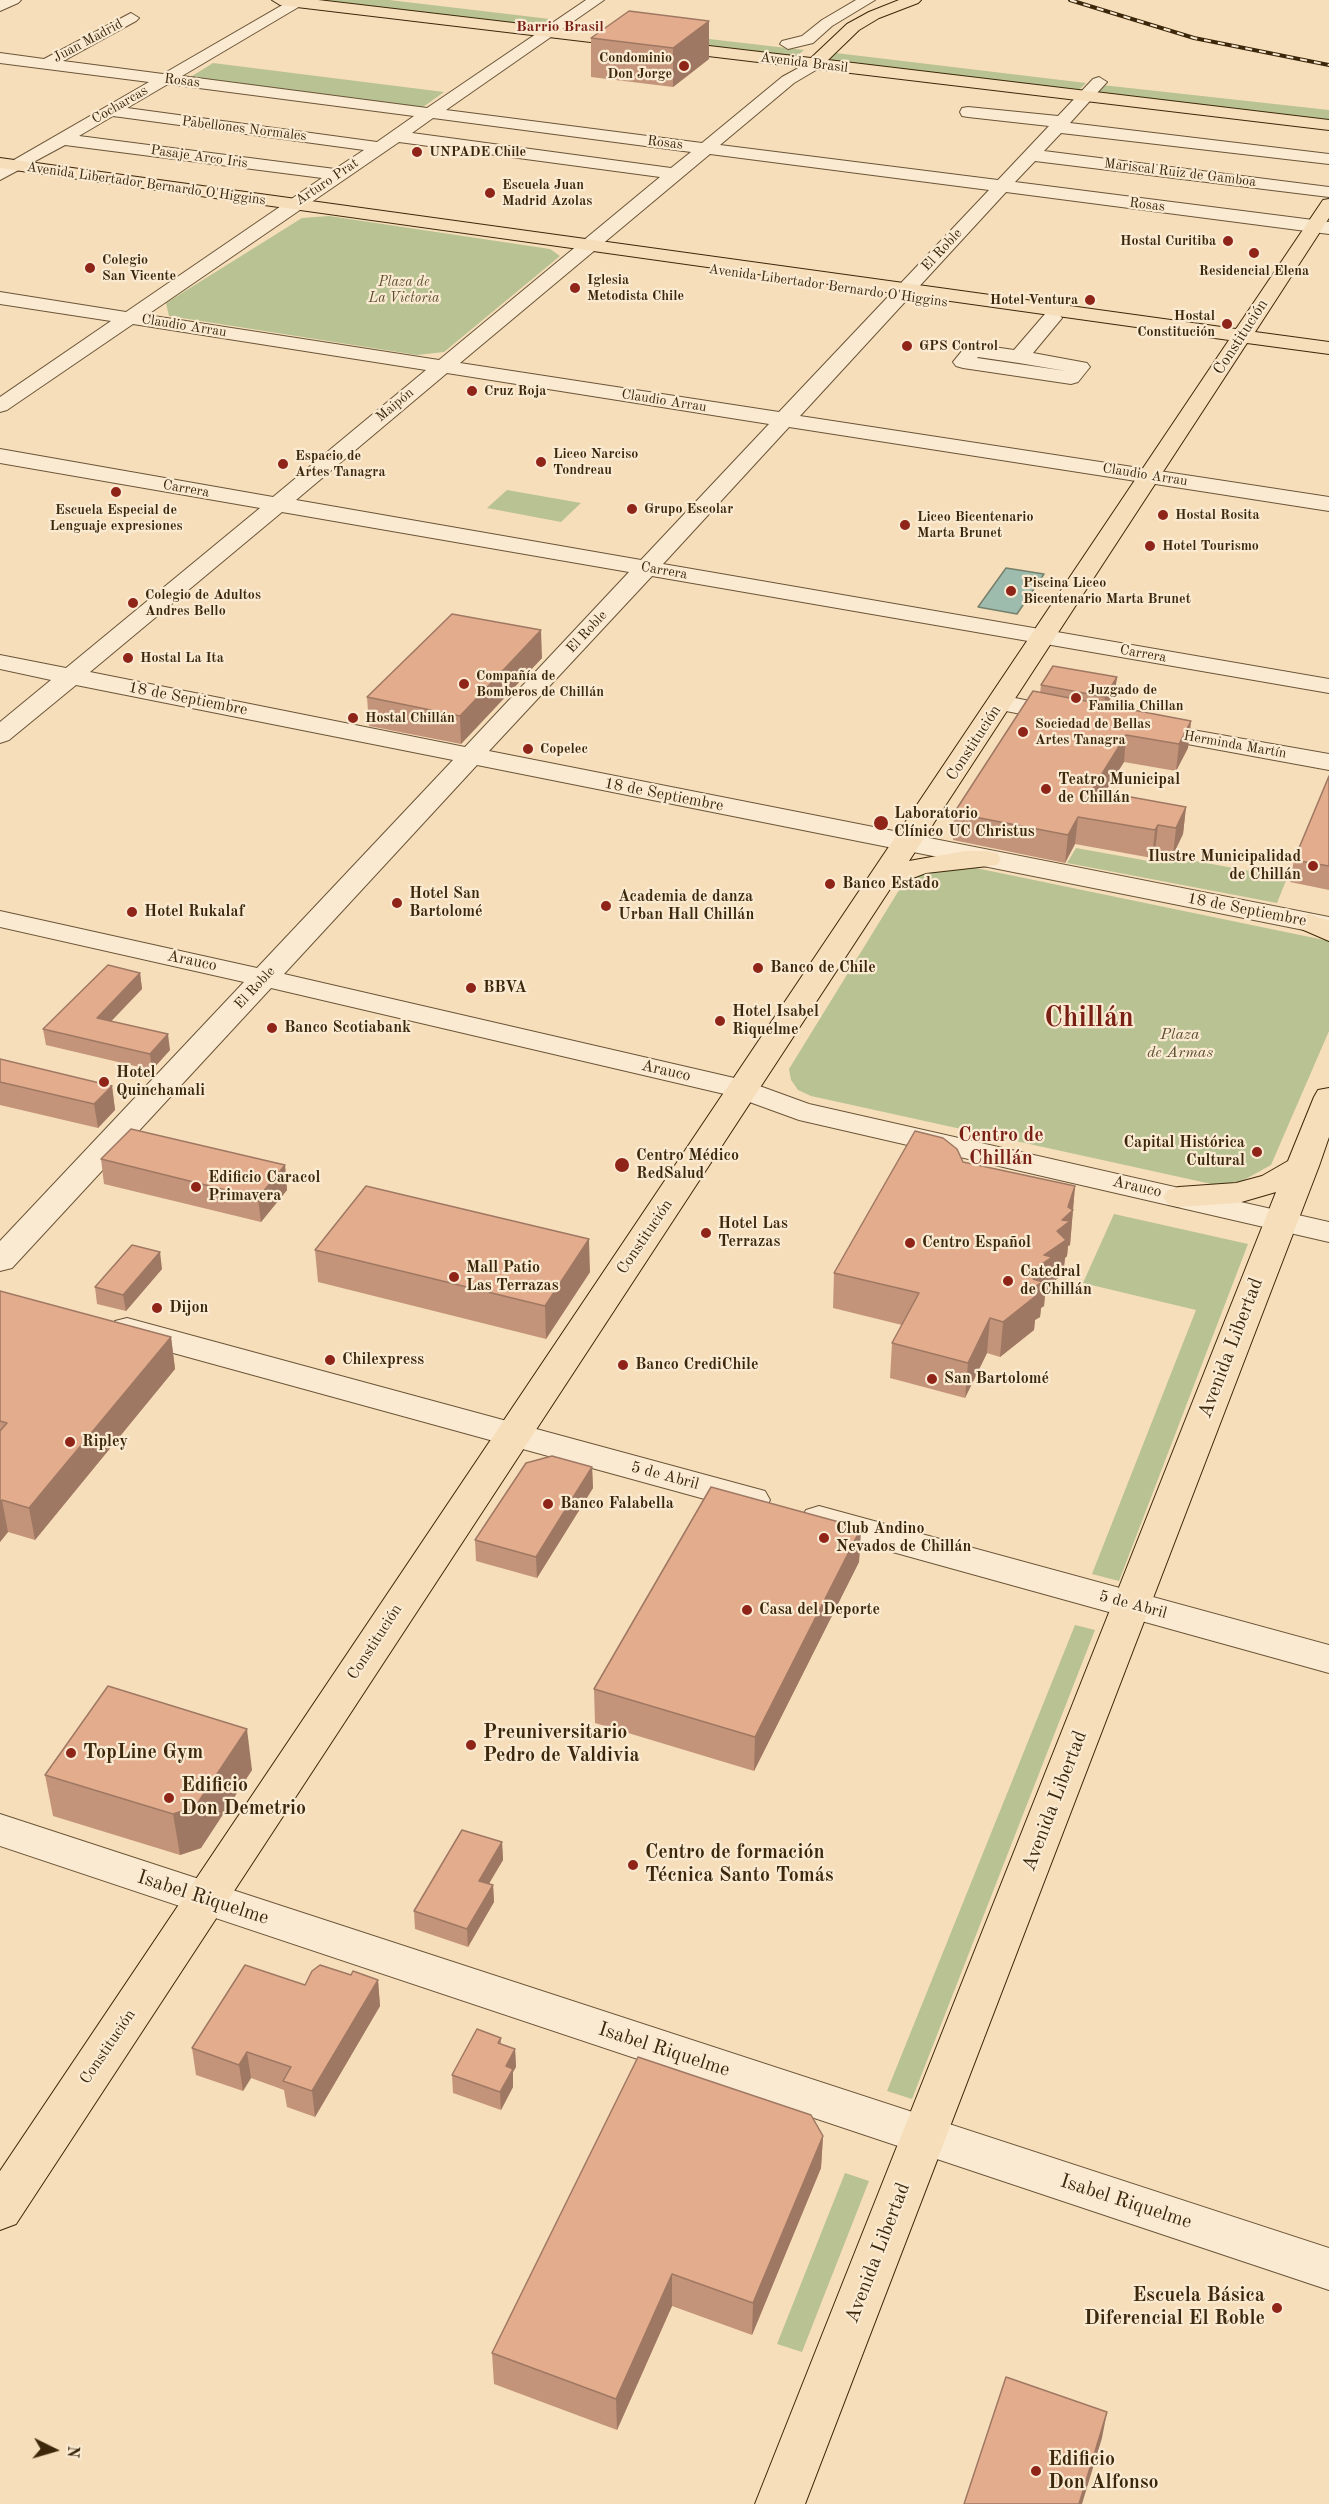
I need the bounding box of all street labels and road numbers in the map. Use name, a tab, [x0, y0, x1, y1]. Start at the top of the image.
street label: Juan Madrid	[50, 16, 126, 66]
street label: Avenida Brasil	[759, 49, 849, 77]
street label: Rosas	[163, 70, 201, 92]
street label: Cocharcas	[89, 82, 151, 128]
street label: Pabellones Normales	[181, 113, 307, 145]
street label: Rosas	[646, 132, 684, 154]
street label: Pasaje Arco Iris	[149, 142, 249, 172]
street label: Arturo Prat	[292, 155, 362, 209]
street label: Mariscal Ruiz de Gamboa	[1103, 155, 1257, 191]
street label: Avenida Libertador Bernardo O'Higgins	[25, 159, 267, 209]
street label: Rosas	[1128, 194, 1166, 216]
street label: El Roble	[918, 225, 966, 275]
street label: Avenida Libertador Bernardo O'Higgins	[707, 261, 949, 311]
street label: Constitución	[1209, 296, 1273, 378]
street label: Claudio Arrau	[140, 311, 228, 341]
street label: Maipón	[373, 384, 417, 426]
street label: Claudio Arrau	[620, 386, 708, 416]
street label: Claudio Arrau	[1101, 460, 1189, 490]
street label: Carrera	[161, 477, 211, 501]
street label: Carrera	[639, 559, 689, 583]
street label: El Roble	[563, 607, 611, 657]
street label: Carrera	[1118, 642, 1168, 666]
street label: 18 de Septiembre	[127, 678, 249, 720]
street label: Constitución	[942, 702, 1006, 784]
street label: Herminda Martín	[1182, 728, 1288, 762]
street label: 18 de Septiembre	[603, 774, 725, 816]
street label: 18 de Septiembre	[1186, 889, 1308, 931]
street label: Arauco	[165, 946, 219, 976]
street label: El Roble	[231, 963, 279, 1013]
street label: Arauco	[639, 1056, 693, 1086]
street label: Arauco	[1110, 1172, 1164, 1202]
street label: Constitución	[613, 1196, 677, 1278]
street label: Avenida Libertad	[1193, 1274, 1269, 1422]
street label: 5 de Abril	[629, 1458, 701, 1494]
street label: 5 de Abril	[1097, 1587, 1169, 1623]
street label: Constitución	[343, 1601, 407, 1683]
street label: Avenida Libertad	[1017, 1727, 1093, 1875]
street label: Isabel Riquelme	[134, 1865, 272, 1931]
street label: Constitución	[76, 2006, 140, 2088]
street label: Isabel Riquelme	[595, 2017, 733, 2083]
street label: Isabel Riquelme	[1057, 2169, 1195, 2235]
street label: Avenida Libertad	[840, 2179, 916, 2327]

